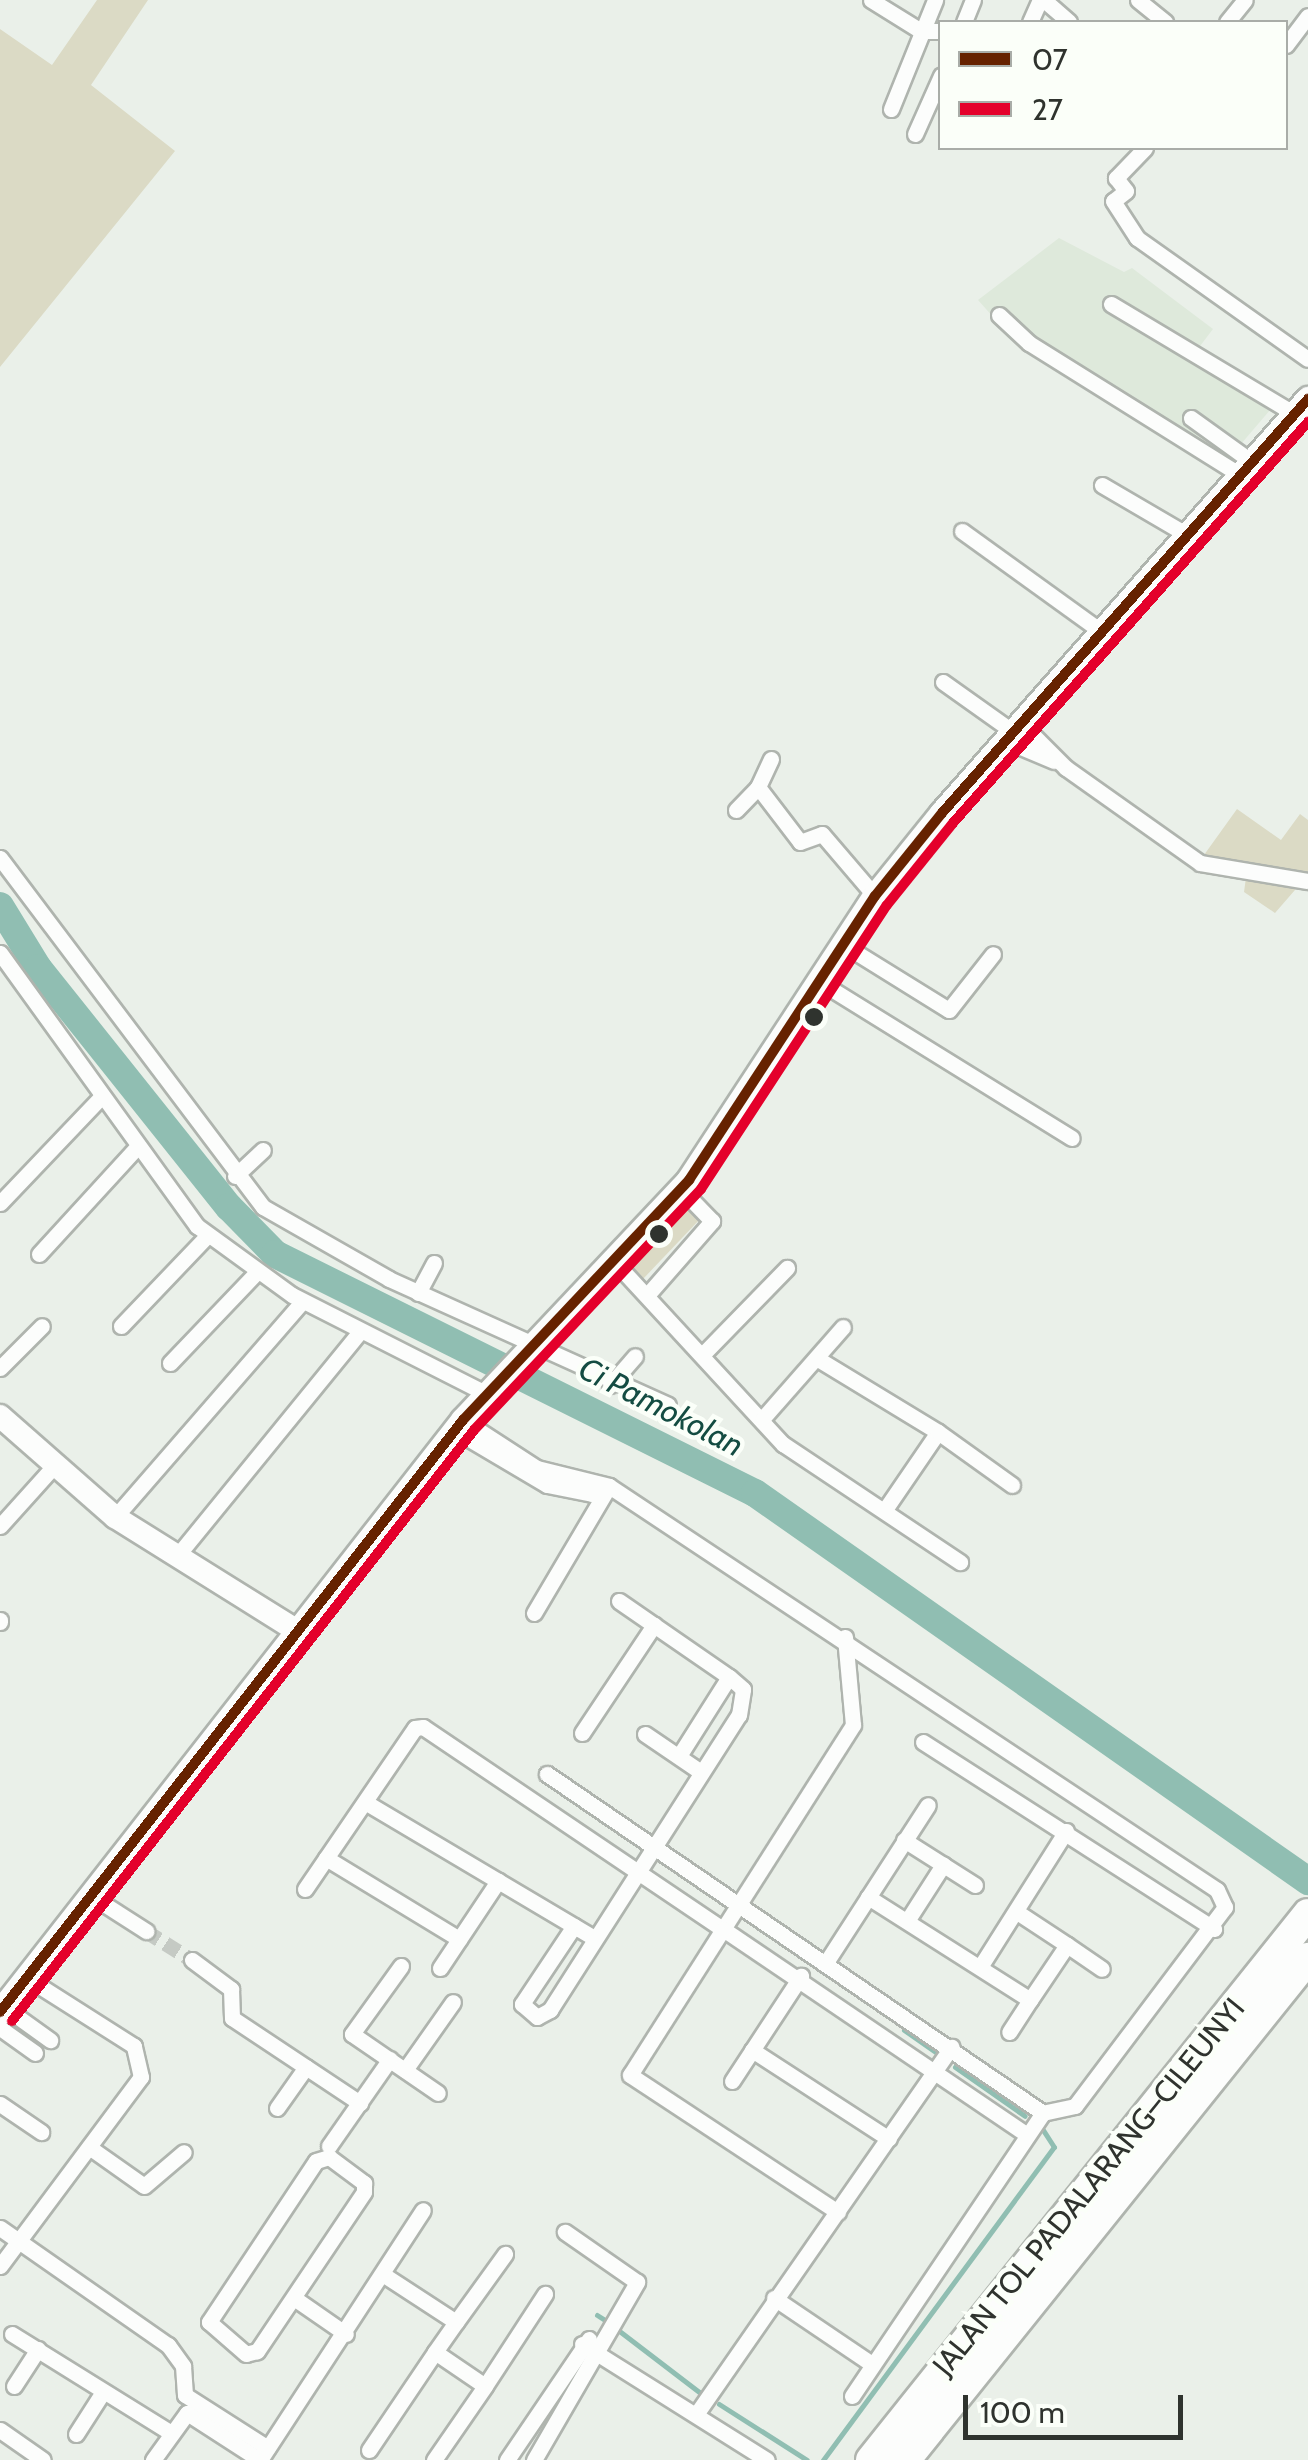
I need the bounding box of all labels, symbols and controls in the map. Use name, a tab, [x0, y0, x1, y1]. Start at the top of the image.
legend	[938, 20, 1288, 150]
text: 07	[1032, 41, 1068, 78]
text: 27	[1032, 91, 1063, 128]
unlabelled marker	[804, 1007, 824, 1027]
unlabelled marker	[649, 1224, 669, 1244]
water label: Ci Pamokolan	[572, 1349, 750, 1465]
street label: JALAN TOL PADALARANG–CILEUNYI	[926, 1991, 1252, 2383]
scale bar	[968, 2375, 1188, 2437]
text: 100 m	[980, 2394, 1065, 2431]

